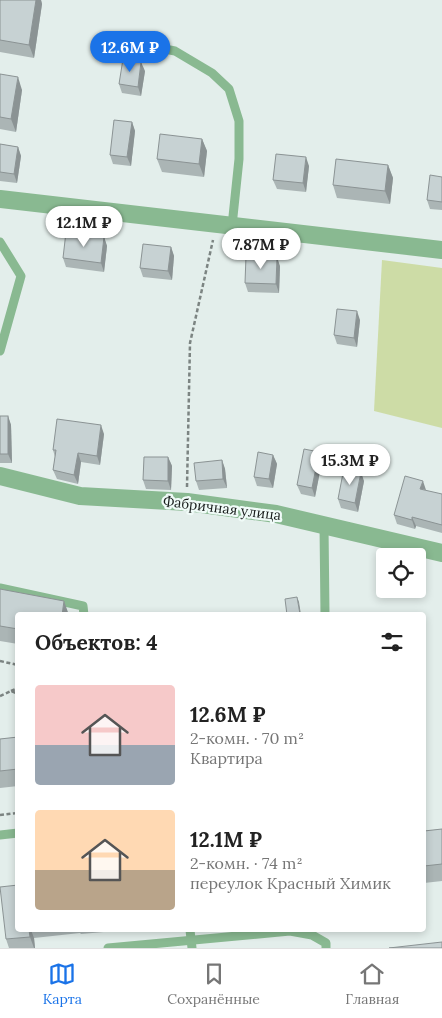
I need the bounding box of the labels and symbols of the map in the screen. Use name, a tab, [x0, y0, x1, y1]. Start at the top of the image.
pin: 12.6M ₽	[84, 30, 176, 73]
pin: 12.1M ₽	[38, 206, 130, 248]
pin: 7.87M ₽	[215, 228, 307, 270]
pin: 15.3M ₽	[304, 444, 396, 486]
street label: Фабричная улица	[162, 492, 282, 524]

